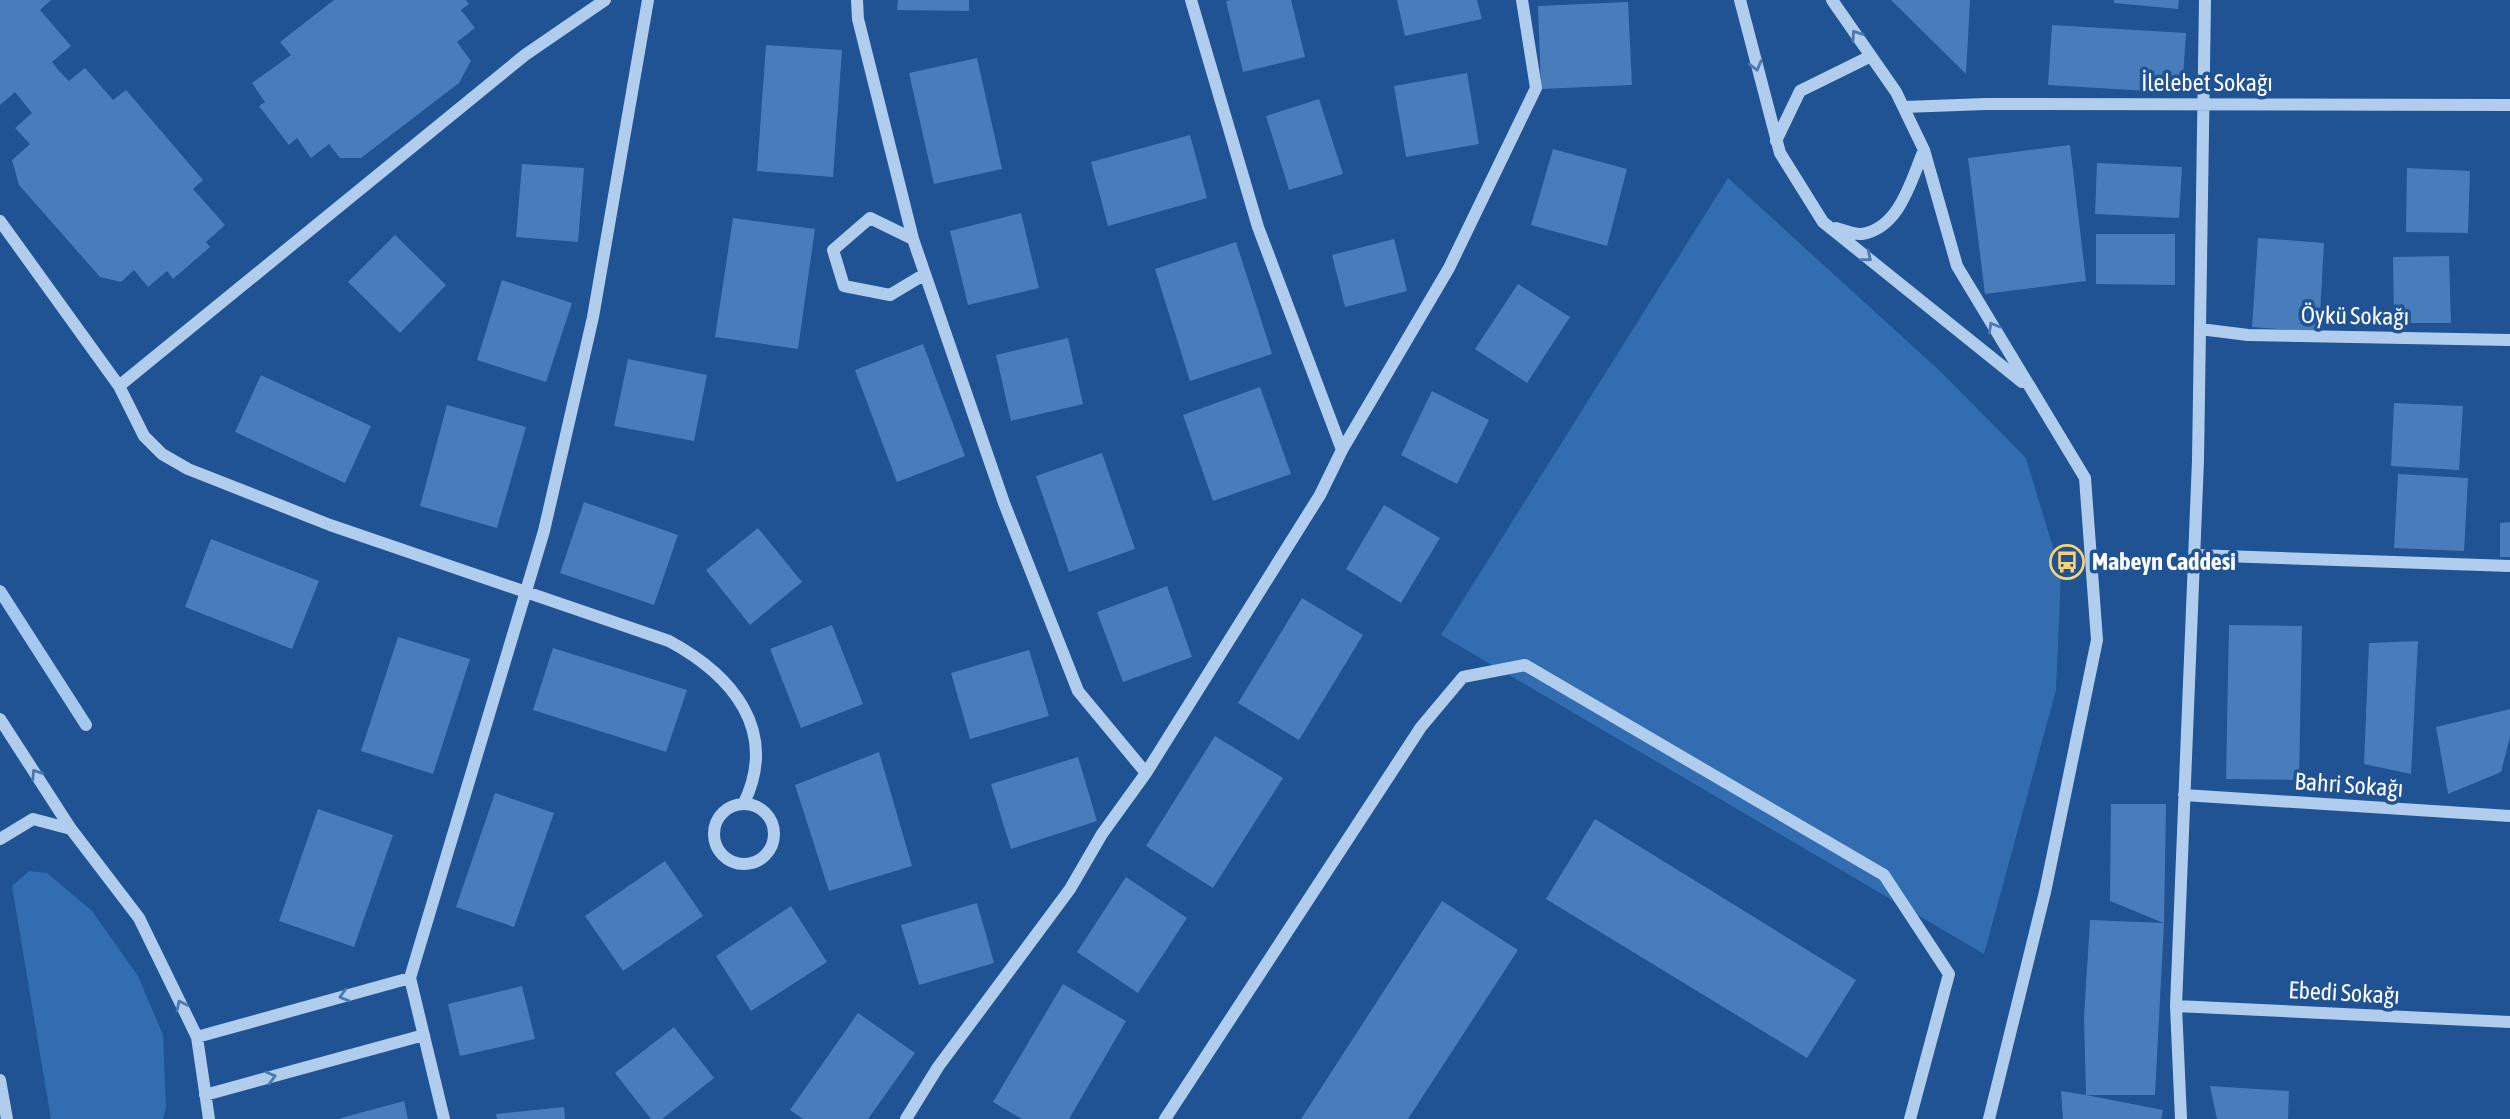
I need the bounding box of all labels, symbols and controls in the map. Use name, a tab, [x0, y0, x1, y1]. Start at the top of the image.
one-way arrow	[1852, 30, 1865, 43]
one-way arrow	[1748, 60, 1762, 72]
street label: İlelebet Sokağı	[2141, 69, 2273, 96]
one-way arrow	[1859, 249, 1872, 261]
street label: Öykü Sokağı	[2301, 301, 2409, 330]
one-way arrow	[1988, 322, 2001, 335]
bus stop icon: Mabeyn Caddesi	[2048, 543, 2086, 581]
place label: Mabeyn Caddesi	[2092, 548, 2236, 575]
street label: Bahri Sokağı	[2294, 767, 2404, 802]
one-way arrow	[31, 768, 44, 781]
street label: Ebedi Sokağı	[2288, 976, 2400, 1009]
one-way arrow	[338, 988, 350, 1002]
one-way arrow	[176, 1000, 190, 1012]
one-way arrow	[265, 1071, 277, 1085]

